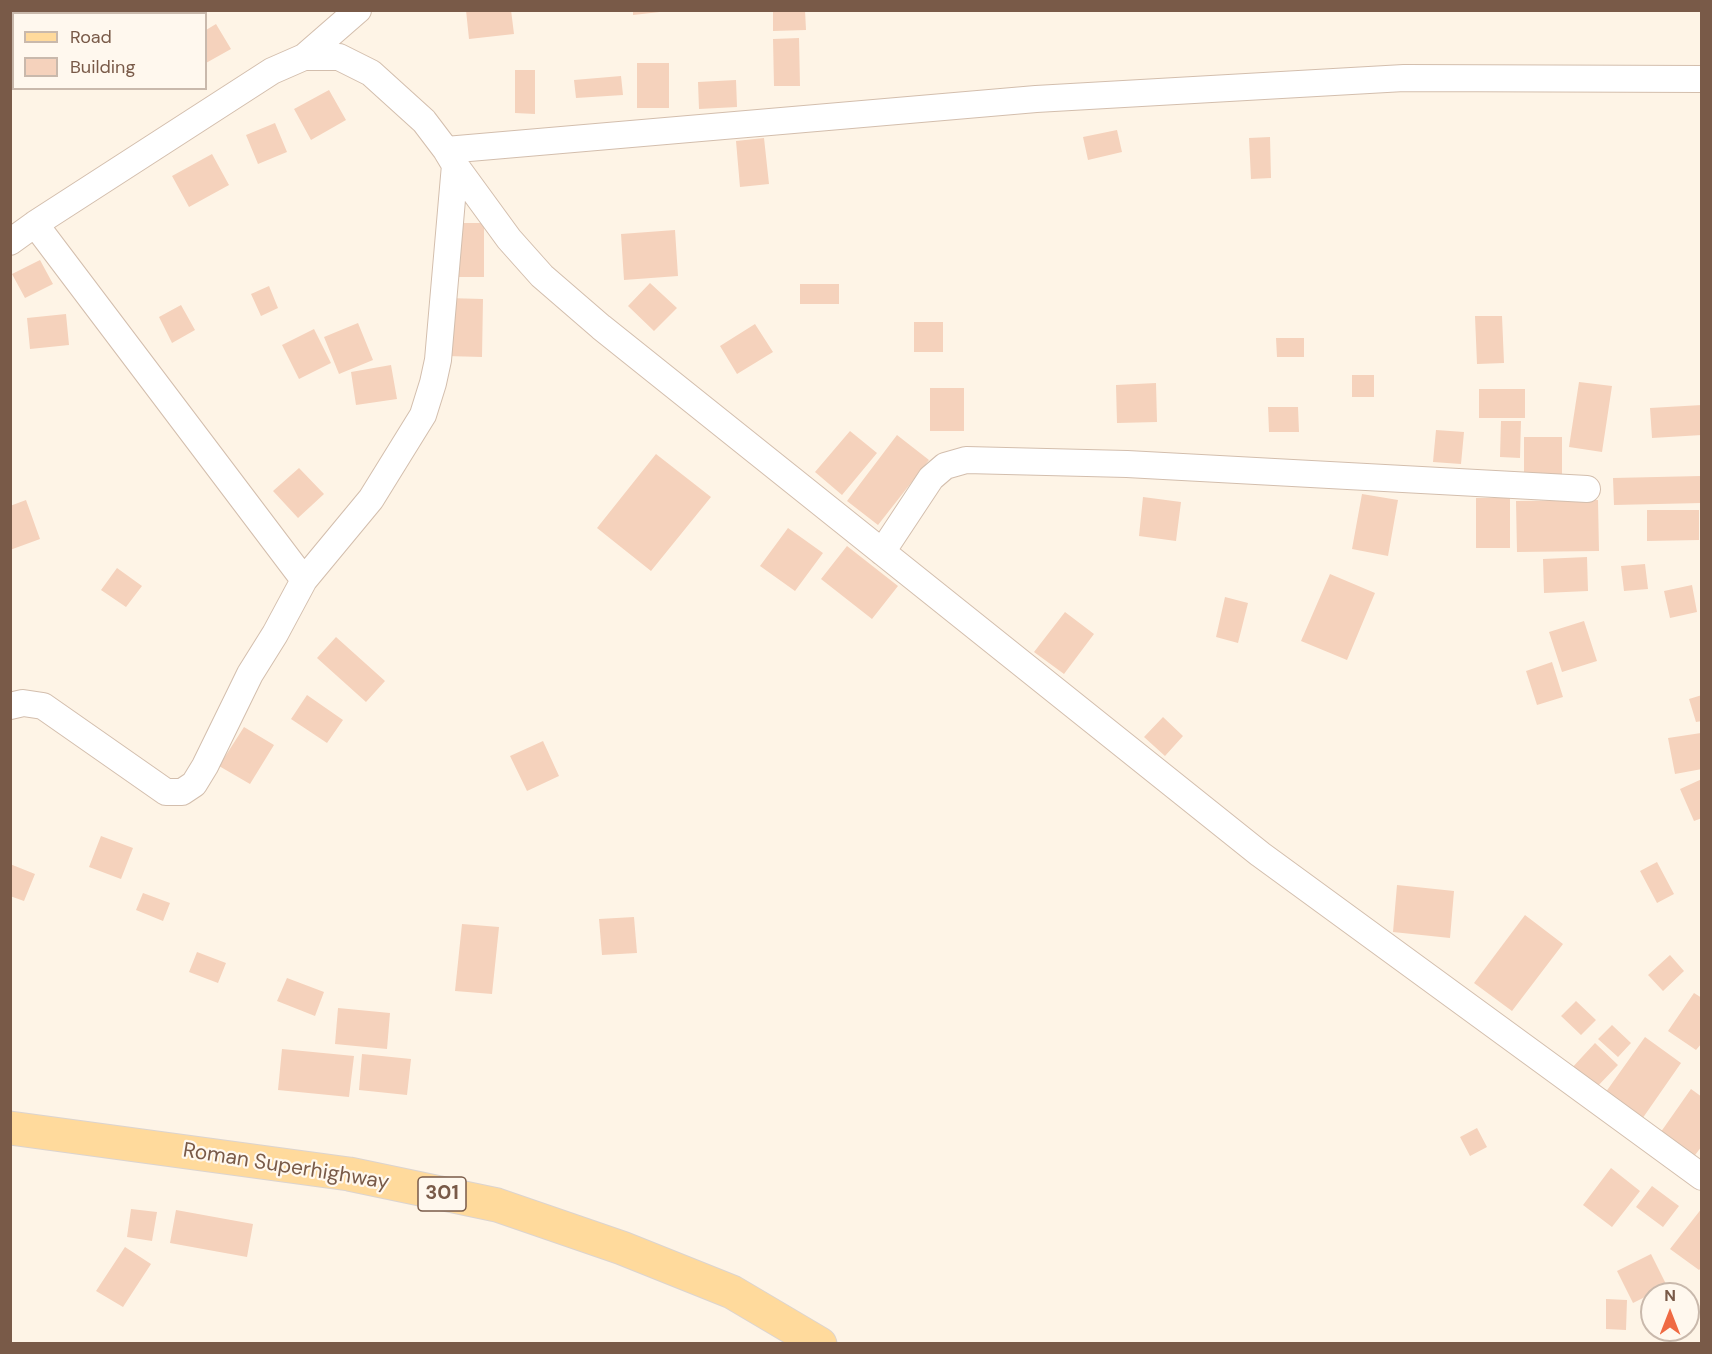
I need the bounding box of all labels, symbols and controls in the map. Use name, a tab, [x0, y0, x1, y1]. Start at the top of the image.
legend	[12, 12, 207, 90]
text: Road	[70, 25, 112, 49]
text: Building	[70, 55, 135, 79]
street label: Roman Superhighway	[181, 1138, 391, 1196]
road number: 301	[418, 1177, 466, 1211]
north arrow	[1640, 1282, 1700, 1342]
text: N	[1664, 1285, 1676, 1306]

